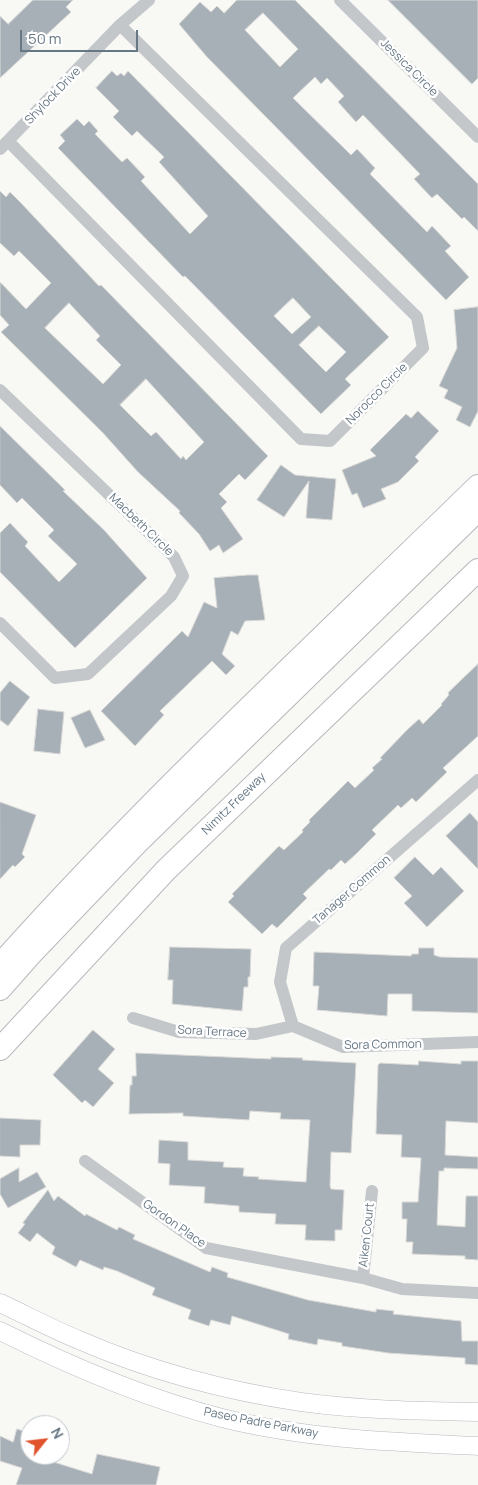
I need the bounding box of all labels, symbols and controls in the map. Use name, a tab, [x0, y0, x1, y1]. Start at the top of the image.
scale bar	[22, 20, 140, 52]
text: 50 m	[28, 28, 62, 49]
street label: Jessica Circle	[377, 36, 441, 100]
street label: Shylock Drive	[22, 64, 84, 128]
street label: Norocco Circle	[343, 360, 411, 428]
street label: Macbeth Circle	[106, 491, 176, 559]
street label: Nimitz Freeway	[199, 770, 269, 838]
street label: Tanager Common	[310, 852, 394, 928]
street label: Sora Terrace	[177, 1023, 247, 1041]
street label: Sora Common	[344, 1037, 422, 1053]
street label: Gordon Place	[140, 1197, 208, 1251]
street label: Aiken Court	[356, 1202, 378, 1268]
street label: Paseo Padre Parkway	[203, 1405, 319, 1441]
north arrow	[20, 1415, 70, 1465]
text: N	[47, 1424, 68, 1442]

